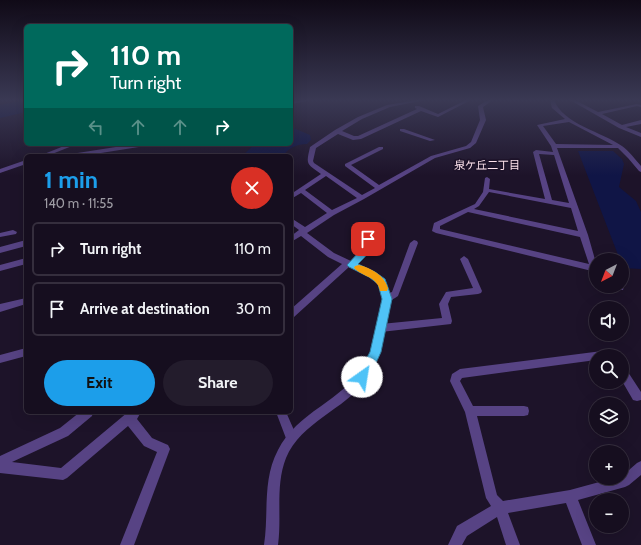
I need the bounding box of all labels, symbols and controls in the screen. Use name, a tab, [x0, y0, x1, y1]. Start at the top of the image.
text: 110 m	[110, 38, 181, 72]
icon: right	[44, 40, 96, 92]
text: Turn right	[110, 72, 181, 94]
icon: left	[85, 116, 107, 138]
icon: ahead	[127, 116, 149, 138]
icon: ahead	[169, 116, 191, 138]
icon: right	[211, 116, 233, 138]
district label: 泉ケ丘二丁目	[454, 158, 520, 172]
text: 1 min	[44, 165, 98, 194]
button: close	[231, 167, 273, 209]
text: 140 m · 11:55	[44, 195, 113, 211]
pin	[351, 222, 385, 256]
icon: arrive	[357, 228, 379, 250]
icon: right	[46, 238, 68, 260]
text: Turn right	[80, 240, 141, 258]
text: 110 m	[234, 240, 271, 258]
north arrow	[589, 253, 629, 293]
map controls	[589, 253, 629, 533]
icon: arrive	[46, 298, 68, 320]
text: Arrive at destination	[80, 300, 210, 318]
text: 30 m	[236, 300, 271, 318]
button: sound	[589, 301, 629, 341]
button: search	[589, 349, 629, 389]
position arrow	[341, 356, 383, 398]
button: Exit	[44, 360, 155, 406]
button: Share	[163, 360, 273, 406]
button: layers	[589, 397, 629, 437]
button: +	[589, 445, 629, 485]
button: −	[589, 493, 629, 533]

